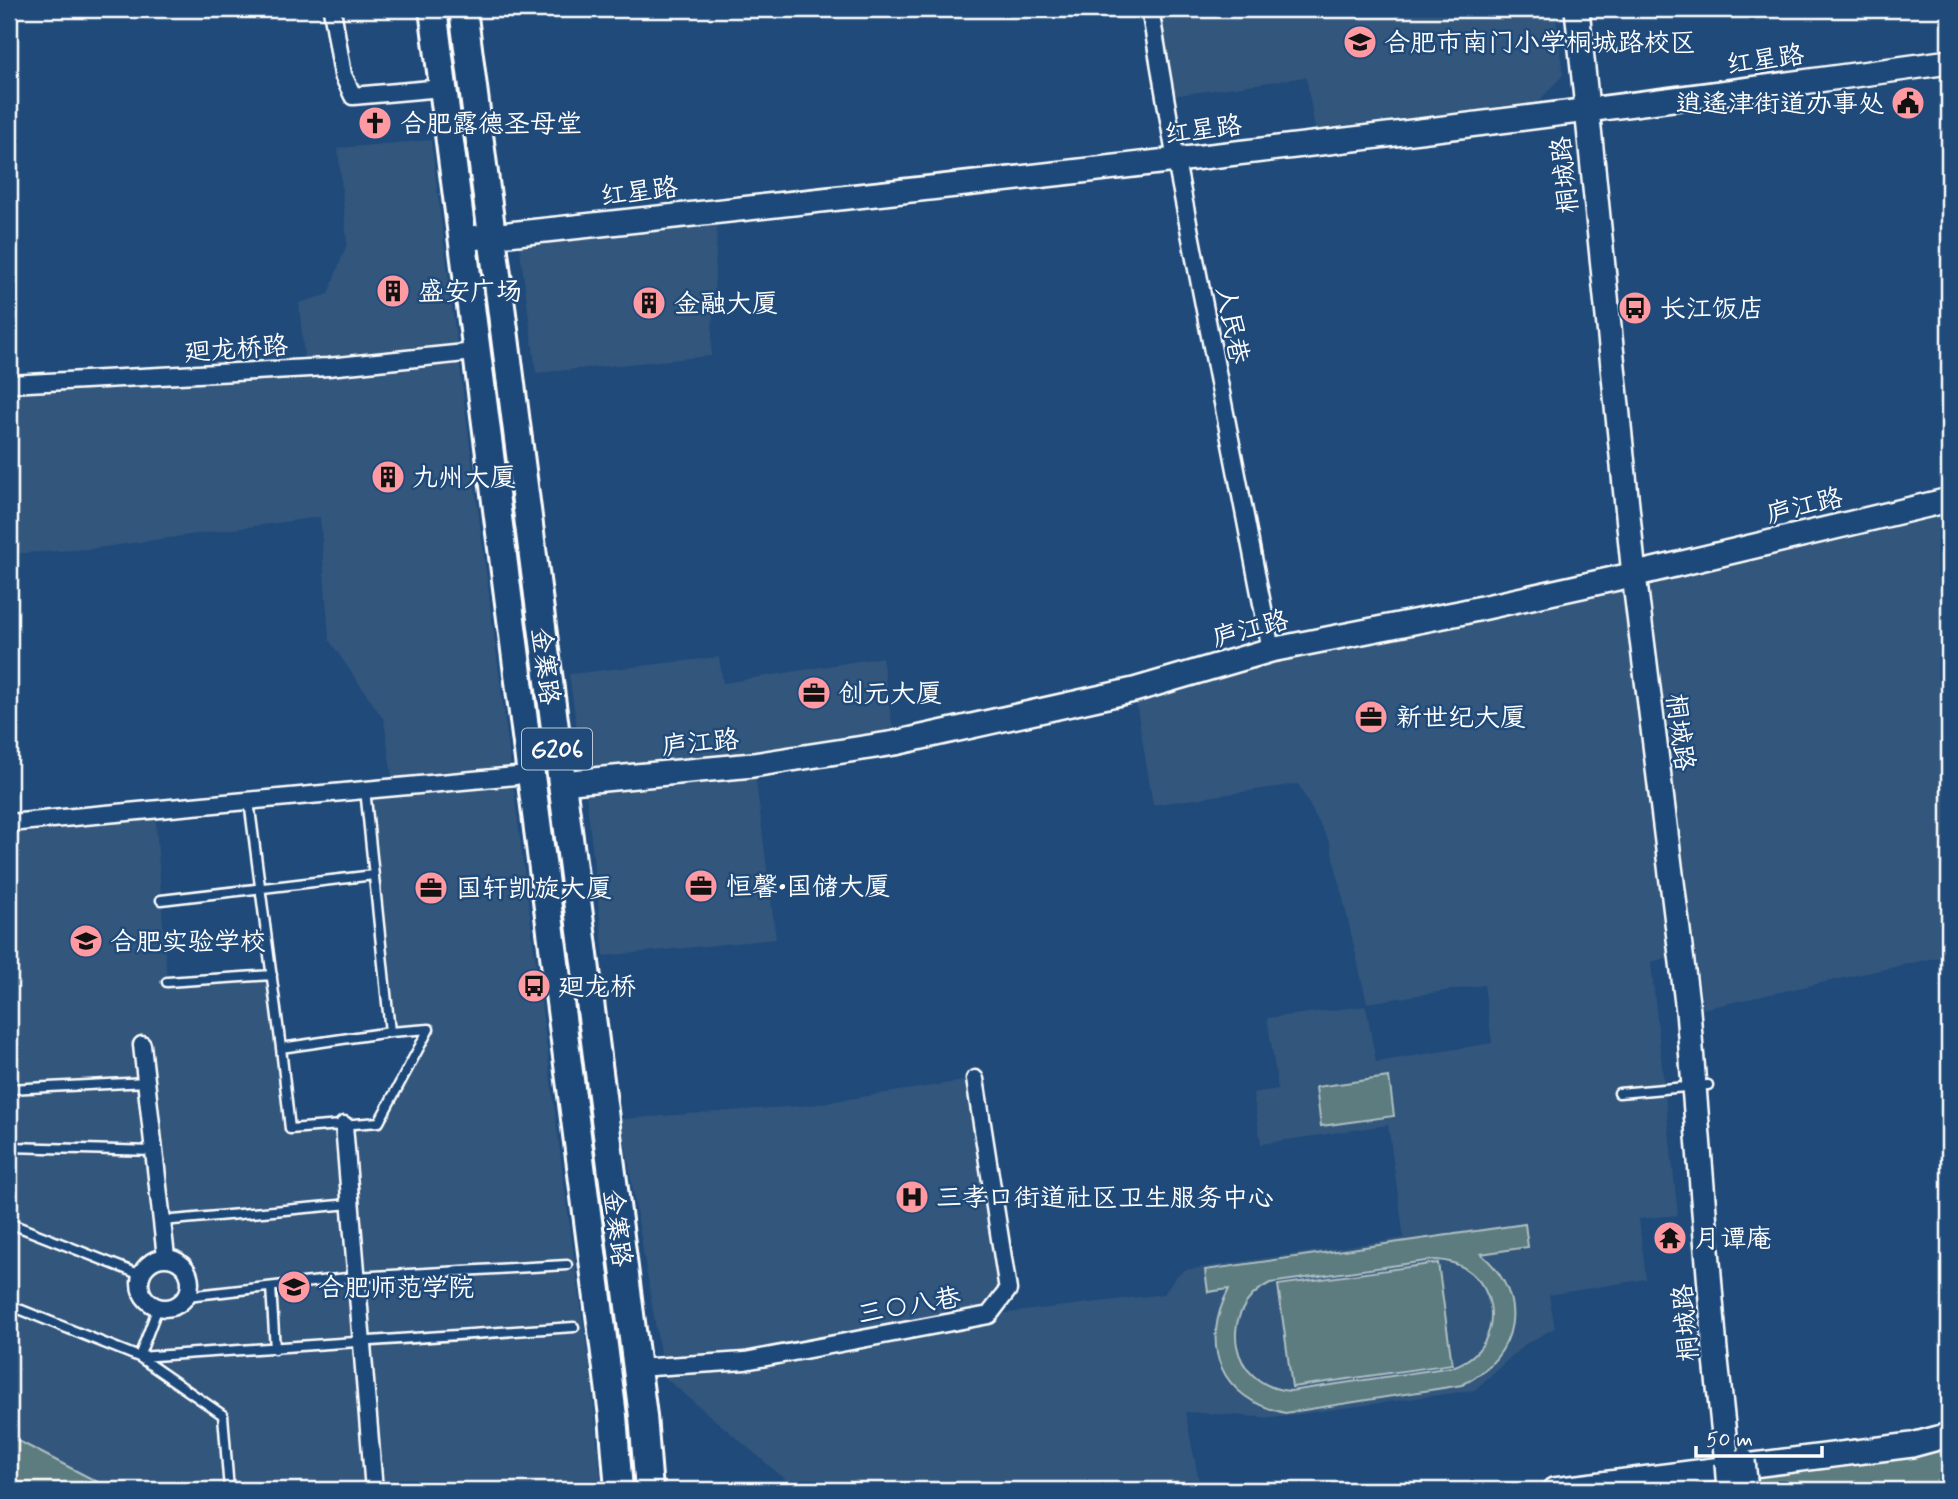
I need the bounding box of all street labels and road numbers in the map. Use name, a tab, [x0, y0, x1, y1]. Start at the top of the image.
street label: 红星路	[1724, 39, 1806, 83]
street label: 红星路	[1162, 109, 1244, 153]
street label: 桐城路	[1545, 134, 1587, 215]
street label: 红星路	[598, 171, 680, 215]
street label: 人民巷	[1207, 284, 1255, 367]
street label: 廻龙桥路	[183, 329, 289, 371]
street label: 庐江路	[1763, 482, 1846, 532]
street label: 庐江路	[1209, 604, 1292, 656]
street label: 金寨路	[522, 625, 566, 707]
street label: 桐城路	[1657, 691, 1701, 773]
street label: 庐江路	[660, 724, 741, 764]
road number: G206	[522, 728, 592, 770]
street label: 金寨路	[594, 1187, 638, 1269]
street label: 三〇八巷	[855, 1281, 964, 1333]
street label: 桐城路	[1667, 1282, 1707, 1363]

